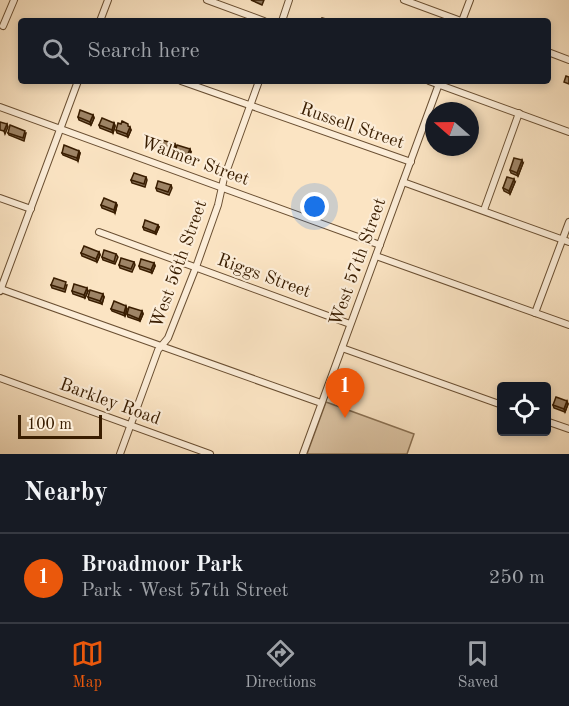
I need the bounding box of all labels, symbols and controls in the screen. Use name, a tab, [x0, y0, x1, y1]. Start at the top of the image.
search box	[18, 18, 551, 84]
icon: search	[39, 35, 72, 68]
text: Search here	[87, 40, 200, 62]
street label: Russell Street	[298, 100, 406, 152]
north arrow	[425, 102, 479, 156]
street label: Walmer Street	[138, 133, 252, 189]
your location	[300, 192, 329, 221]
street label: West 57th Street	[327, 196, 389, 328]
street label: West 56th Street	[148, 198, 210, 330]
street label: Riggs Street	[215, 251, 313, 301]
pin: 1	[326, 368, 364, 418]
street label: Barkley Road	[57, 375, 163, 429]
map controls	[497, 382, 551, 436]
button: locate	[497, 382, 551, 436]
scale bar	[18, 412, 102, 440]
text: 100 m	[27, 417, 72, 433]
text: Nearby	[24, 480, 108, 506]
text: Broadmoor Park	[81, 554, 243, 576]
text: 1	[38, 568, 49, 588]
text: 250 m	[489, 568, 545, 588]
text: Park · West 57th Street	[81, 581, 289, 601]
tab: Map	[71, 637, 104, 693]
tab: Directions	[245, 637, 316, 693]
tab: Saved	[458, 637, 498, 693]

